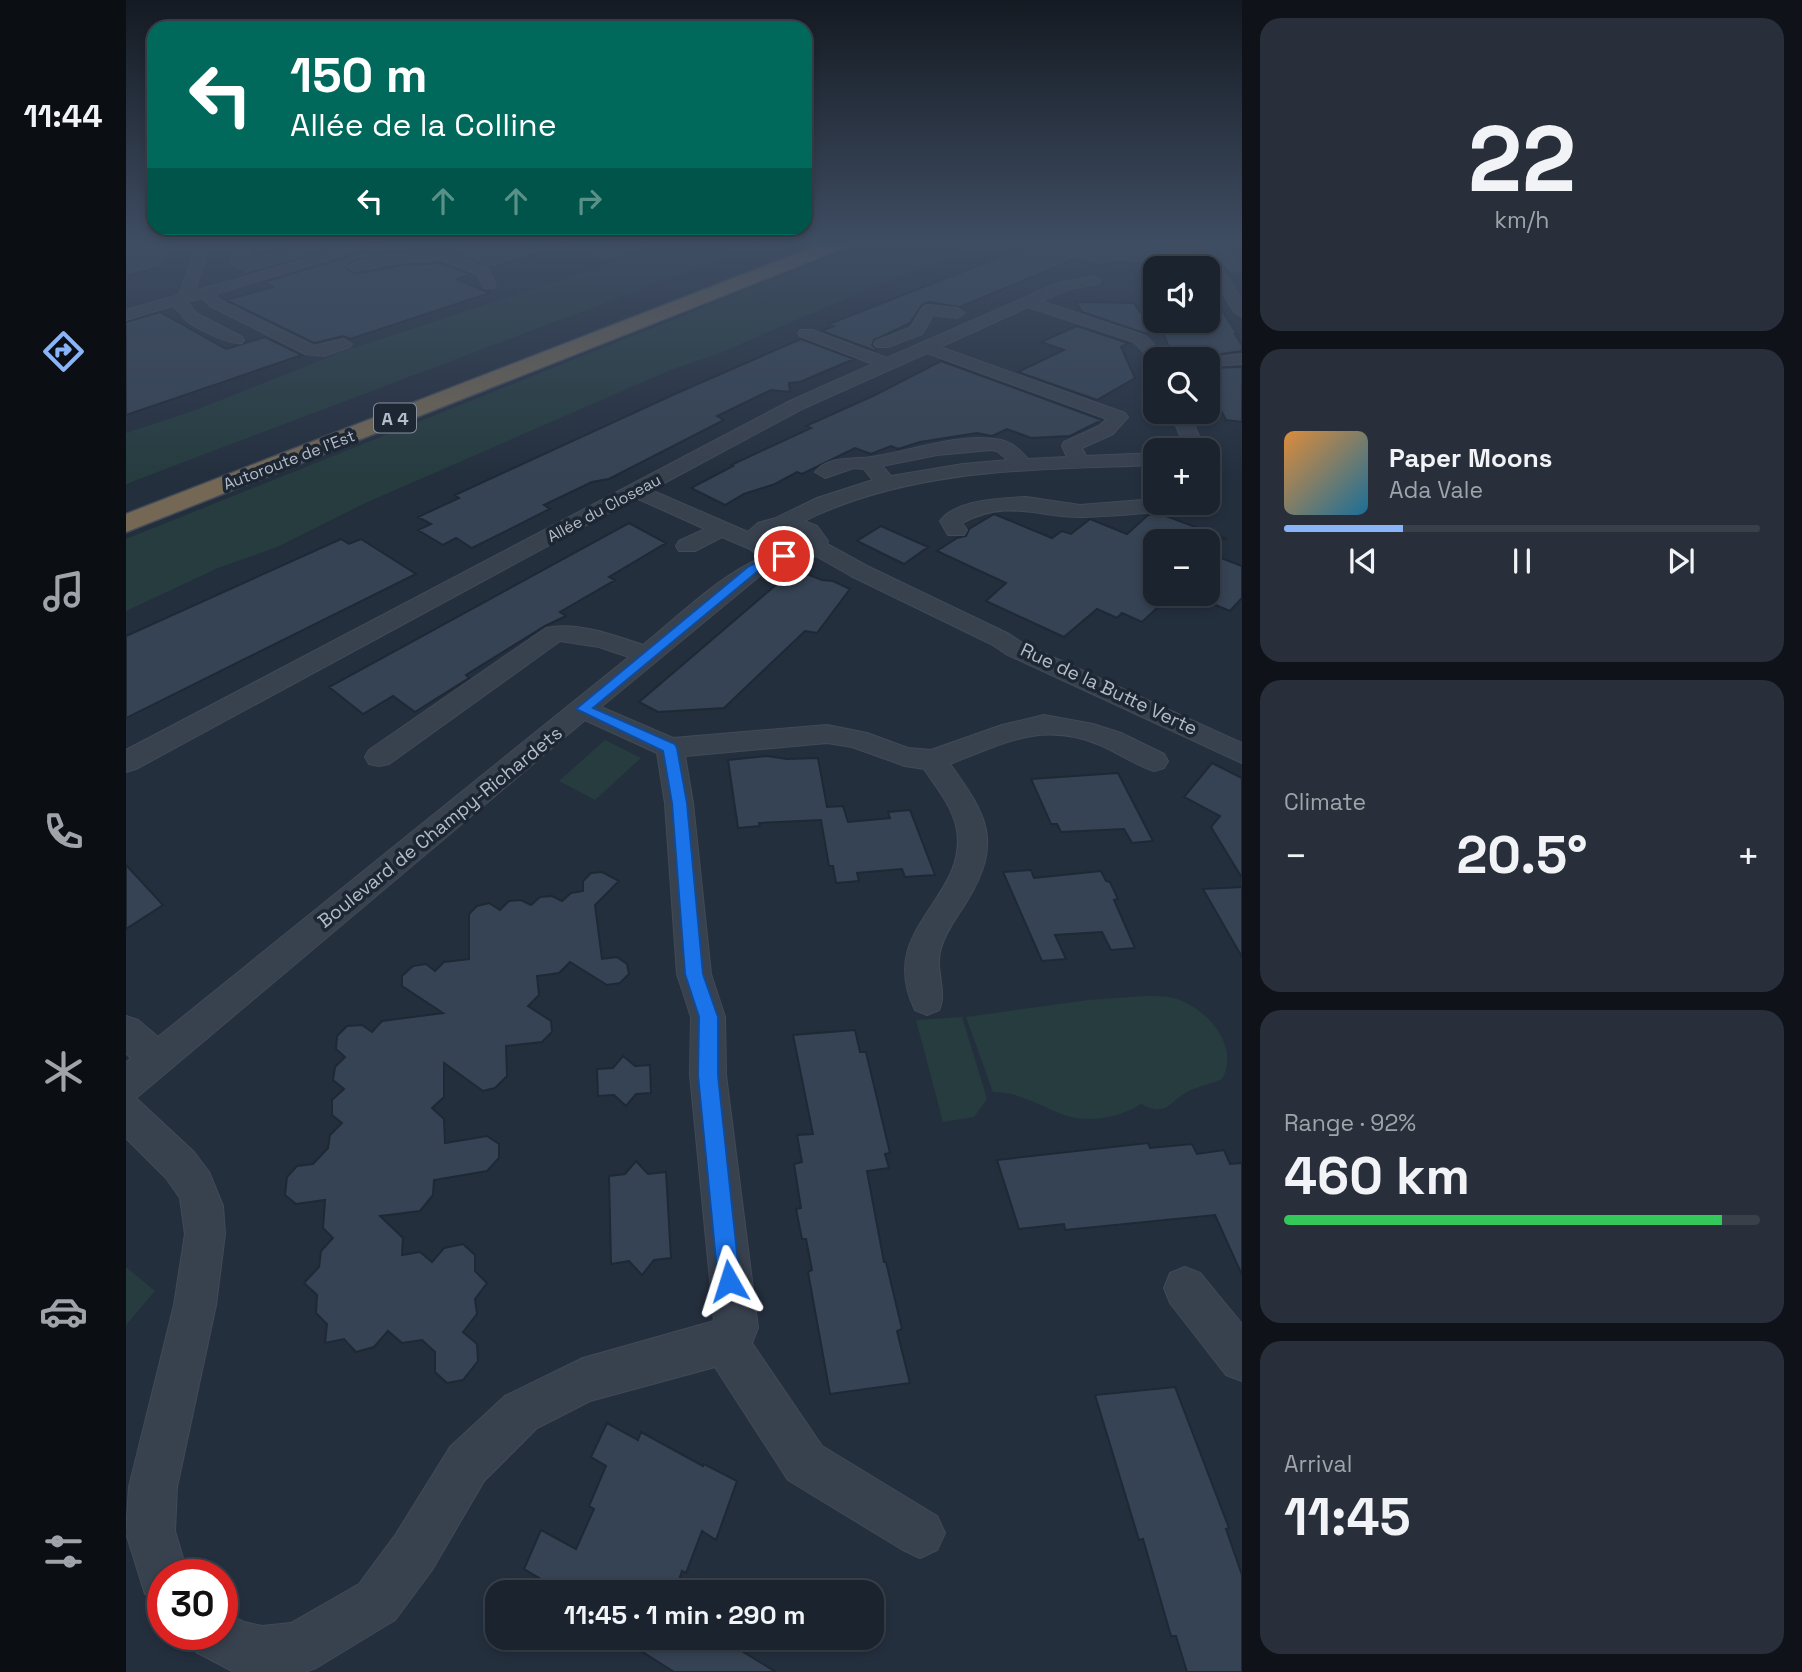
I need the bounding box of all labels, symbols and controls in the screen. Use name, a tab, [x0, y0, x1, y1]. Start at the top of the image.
text: 150 m	[290, 44, 428, 106]
icon: left	[175, 49, 266, 140]
text: 11:44	[23, 96, 103, 136]
text: 22	[1468, 101, 1576, 218]
text: Allée de la Colline	[290, 105, 557, 145]
icon: left	[351, 182, 389, 220]
icon: ahead	[424, 182, 462, 220]
icon: ahead	[497, 182, 535, 220]
icon: right	[570, 182, 608, 220]
text: km/h	[1495, 205, 1549, 235]
map controls	[1143, 256, 1220, 606]
button: sound	[1143, 256, 1220, 333]
icon: directions	[39, 327, 88, 376]
button: search	[1143, 347, 1220, 424]
road number: A 4	[374, 404, 416, 432]
street label: Autoroute de l’Est	[220, 425, 358, 495]
button: +	[1143, 438, 1220, 515]
text: Paper Moons	[1389, 441, 1552, 475]
street label: Allée du Closeau	[543, 469, 665, 547]
text: Ada Vale	[1389, 475, 1483, 505]
pin	[754, 526, 814, 586]
button: −	[1143, 529, 1220, 606]
icon: arrive	[765, 537, 803, 575]
icon: previous	[1344, 542, 1382, 580]
icon: pause	[1503, 542, 1541, 580]
icon: next	[1662, 542, 1700, 580]
icon: music	[39, 567, 88, 616]
street label: Rue de la Butte Verte	[1016, 637, 1202, 741]
street label: Boulevard de Champy-Richardets	[313, 721, 567, 933]
text: Climate	[1284, 787, 1366, 817]
icon: phone	[39, 807, 88, 856]
text: 20.5°	[1456, 822, 1588, 888]
text: −	[1284, 832, 1308, 880]
text: +	[1736, 832, 1760, 880]
icon: climate	[39, 1047, 88, 1096]
text: Range · 92%	[1284, 1108, 1416, 1138]
text: 460 km	[1284, 1143, 1470, 1209]
position arrow	[692, 1244, 766, 1318]
icon: car	[39, 1287, 88, 1336]
text: Arrival	[1284, 1449, 1352, 1479]
text: 11:45	[1284, 1484, 1411, 1550]
icon: filters	[39, 1527, 88, 1576]
speed limit sign: 30	[147, 1559, 238, 1650]
text: 11:45 · 1 min · 290 m	[564, 1598, 805, 1632]

